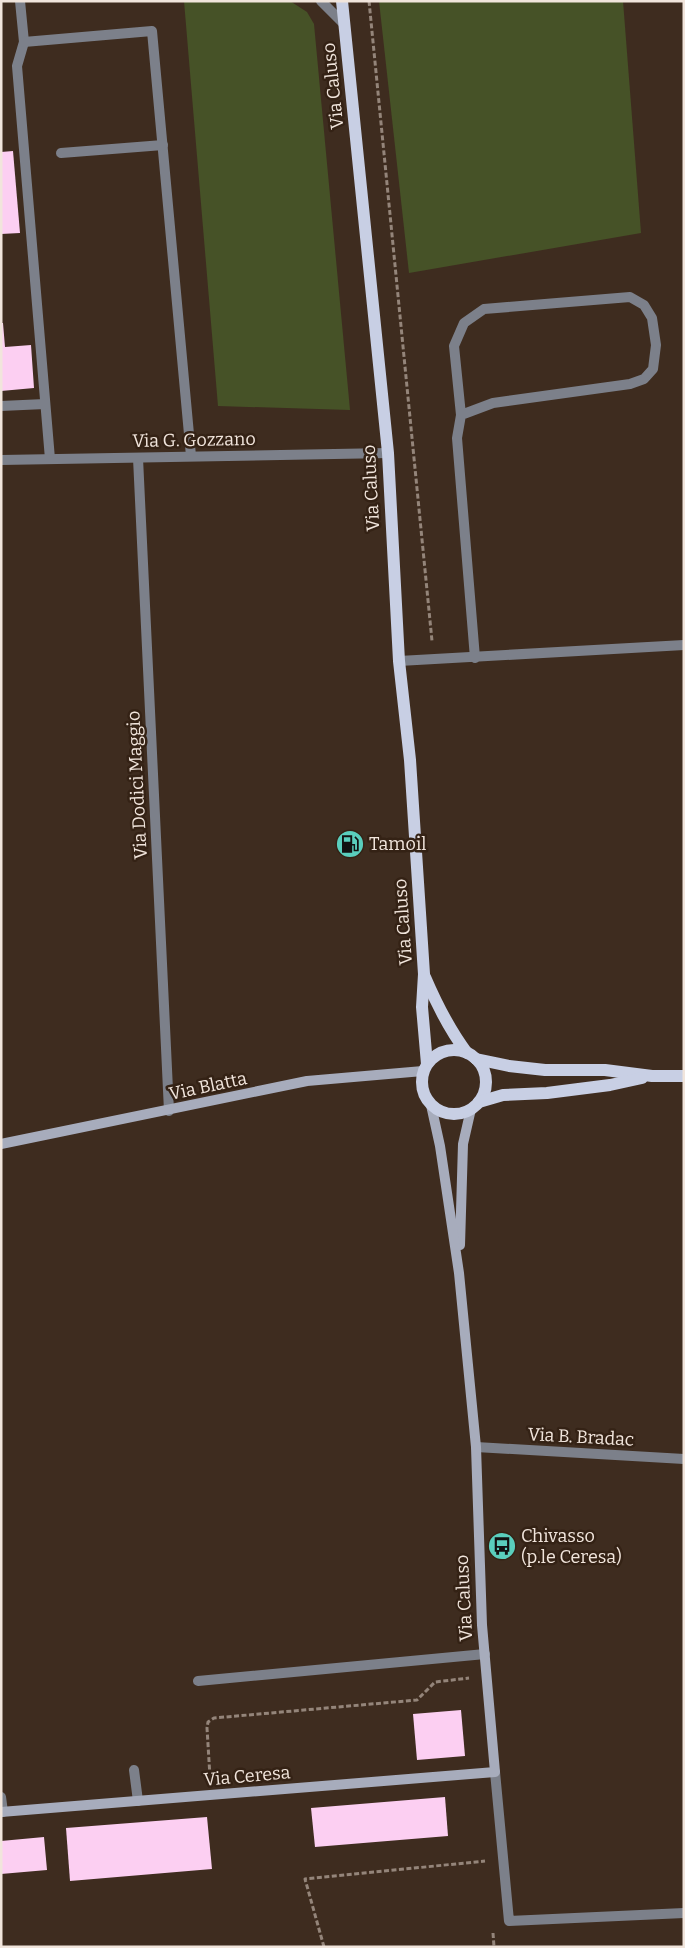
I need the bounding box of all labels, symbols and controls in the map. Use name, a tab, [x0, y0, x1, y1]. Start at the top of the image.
street label: Via Caluso	[318, 42, 348, 130]
street label: Via G. Gozzano	[132, 428, 256, 452]
street label: Via Caluso	[358, 444, 384, 532]
street label: Via Dodici Maggio	[122, 710, 152, 860]
fuel station icon: Tamoil	[335, 829, 365, 859]
place label: Tamoil	[369, 833, 426, 855]
street label: Via Caluso	[389, 878, 417, 966]
street label: Via Blatta	[167, 1067, 249, 1105]
street label: Via B. Bradac	[527, 1423, 635, 1451]
place label: Chivasso (p.le Ceresa)	[521, 1525, 622, 1568]
bus stop icon: Chivasso (p.le Ceresa)	[487, 1531, 517, 1561]
street label: Via Caluso	[451, 1554, 477, 1642]
street label: Via Ceresa	[203, 1761, 291, 1791]

